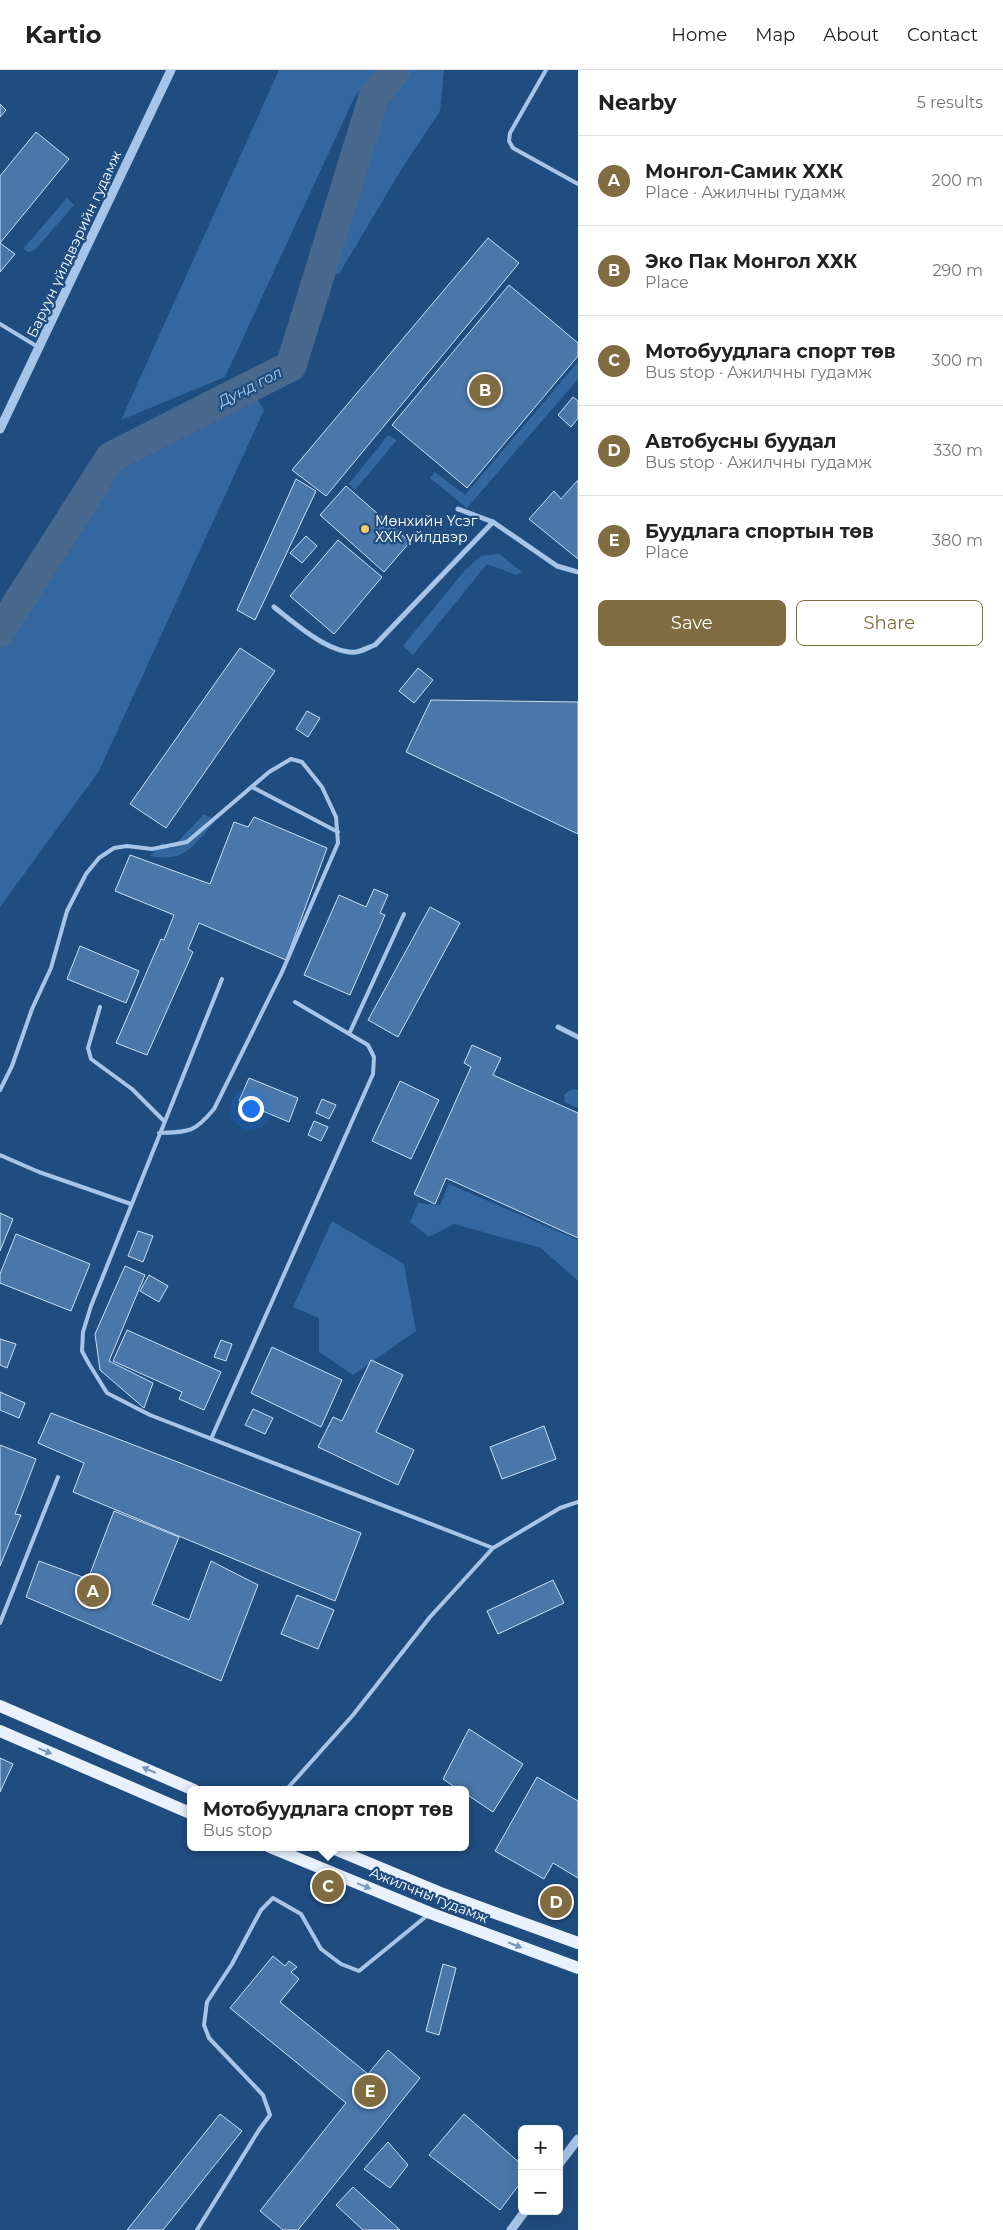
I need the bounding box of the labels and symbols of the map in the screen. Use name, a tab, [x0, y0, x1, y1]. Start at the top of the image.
street label: Баруун үйлдвэрийн гудамж	[23, 147, 126, 340]
water label: Дунд гол	[213, 362, 285, 412]
pin: B	[469, 371, 501, 409]
place label: Мөнхийн Үсэг ХХК үйлдвэр	[375, 512, 478, 546]
marker: Мөнхийн Үсэг ХХК үйлдвэр	[359, 523, 371, 535]
your location	[238, 1096, 264, 1122]
pin: A	[77, 1572, 109, 1610]
one-way arrow	[38, 1747, 52, 1755]
one-way arrow	[142, 1766, 156, 1774]
street label: Ажилчны гудамж	[367, 1863, 491, 1927]
pin: C	[312, 1867, 344, 1905]
one-way arrow	[357, 1882, 371, 1890]
pin: D	[540, 1883, 572, 1921]
one-way arrow	[508, 1942, 523, 1949]
pin: E	[354, 2072, 386, 2110]

